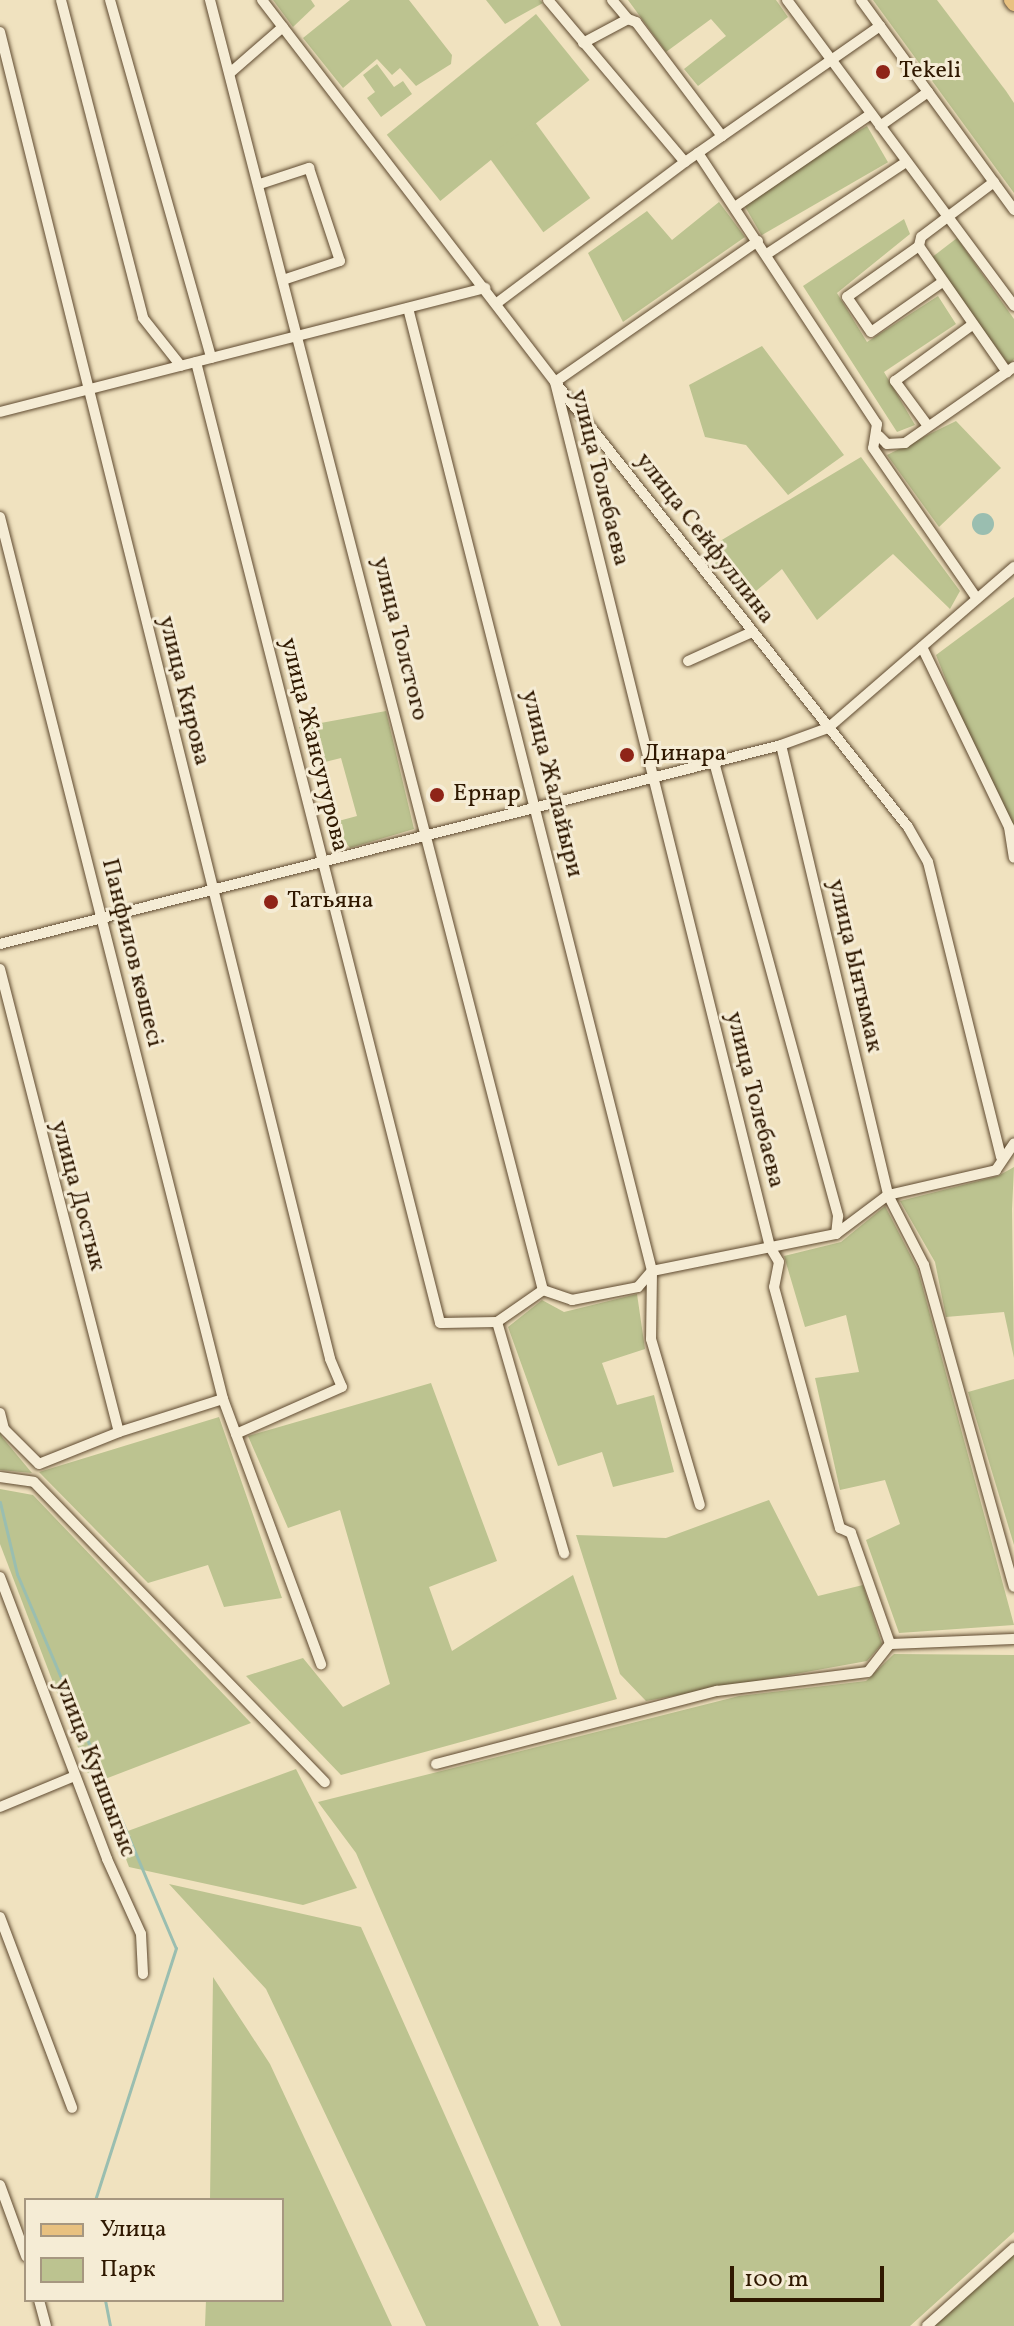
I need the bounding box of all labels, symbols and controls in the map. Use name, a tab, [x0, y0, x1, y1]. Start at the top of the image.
place label: Tekeli	[899, 58, 961, 86]
marker: Tekeli	[874, 63, 892, 81]
street label: улица Толебаева	[563, 387, 635, 569]
street label: улица Сейфуллина	[628, 448, 780, 630]
street label: улица Толстого	[365, 554, 433, 724]
street label: улица Кирова	[151, 613, 215, 769]
street label: улица Жансугурова	[272, 635, 354, 855]
street label: улица Жалайыри	[514, 687, 588, 881]
place label: Динара	[643, 741, 727, 769]
marker: Динара	[618, 746, 636, 764]
place label: Ернар	[453, 781, 521, 809]
marker: Ернар	[428, 786, 446, 804]
street label: Панфилов көшесі	[94, 856, 168, 1050]
street label: улица Ынтымак	[820, 877, 888, 1055]
place label: Татьяна	[287, 888, 374, 916]
marker: Татьяна	[262, 893, 280, 911]
street label: улица Толебаева	[718, 1009, 790, 1191]
street label: улица Достык	[43, 1118, 111, 1274]
street label: улица Куншыгыс	[47, 1675, 141, 1861]
legend	[24, 2198, 284, 2302]
text: Улица	[100, 2213, 167, 2247]
scale bar	[734, 2250, 888, 2300]
text: Парк	[100, 2253, 156, 2287]
text: 100 m	[744, 2263, 809, 2297]

